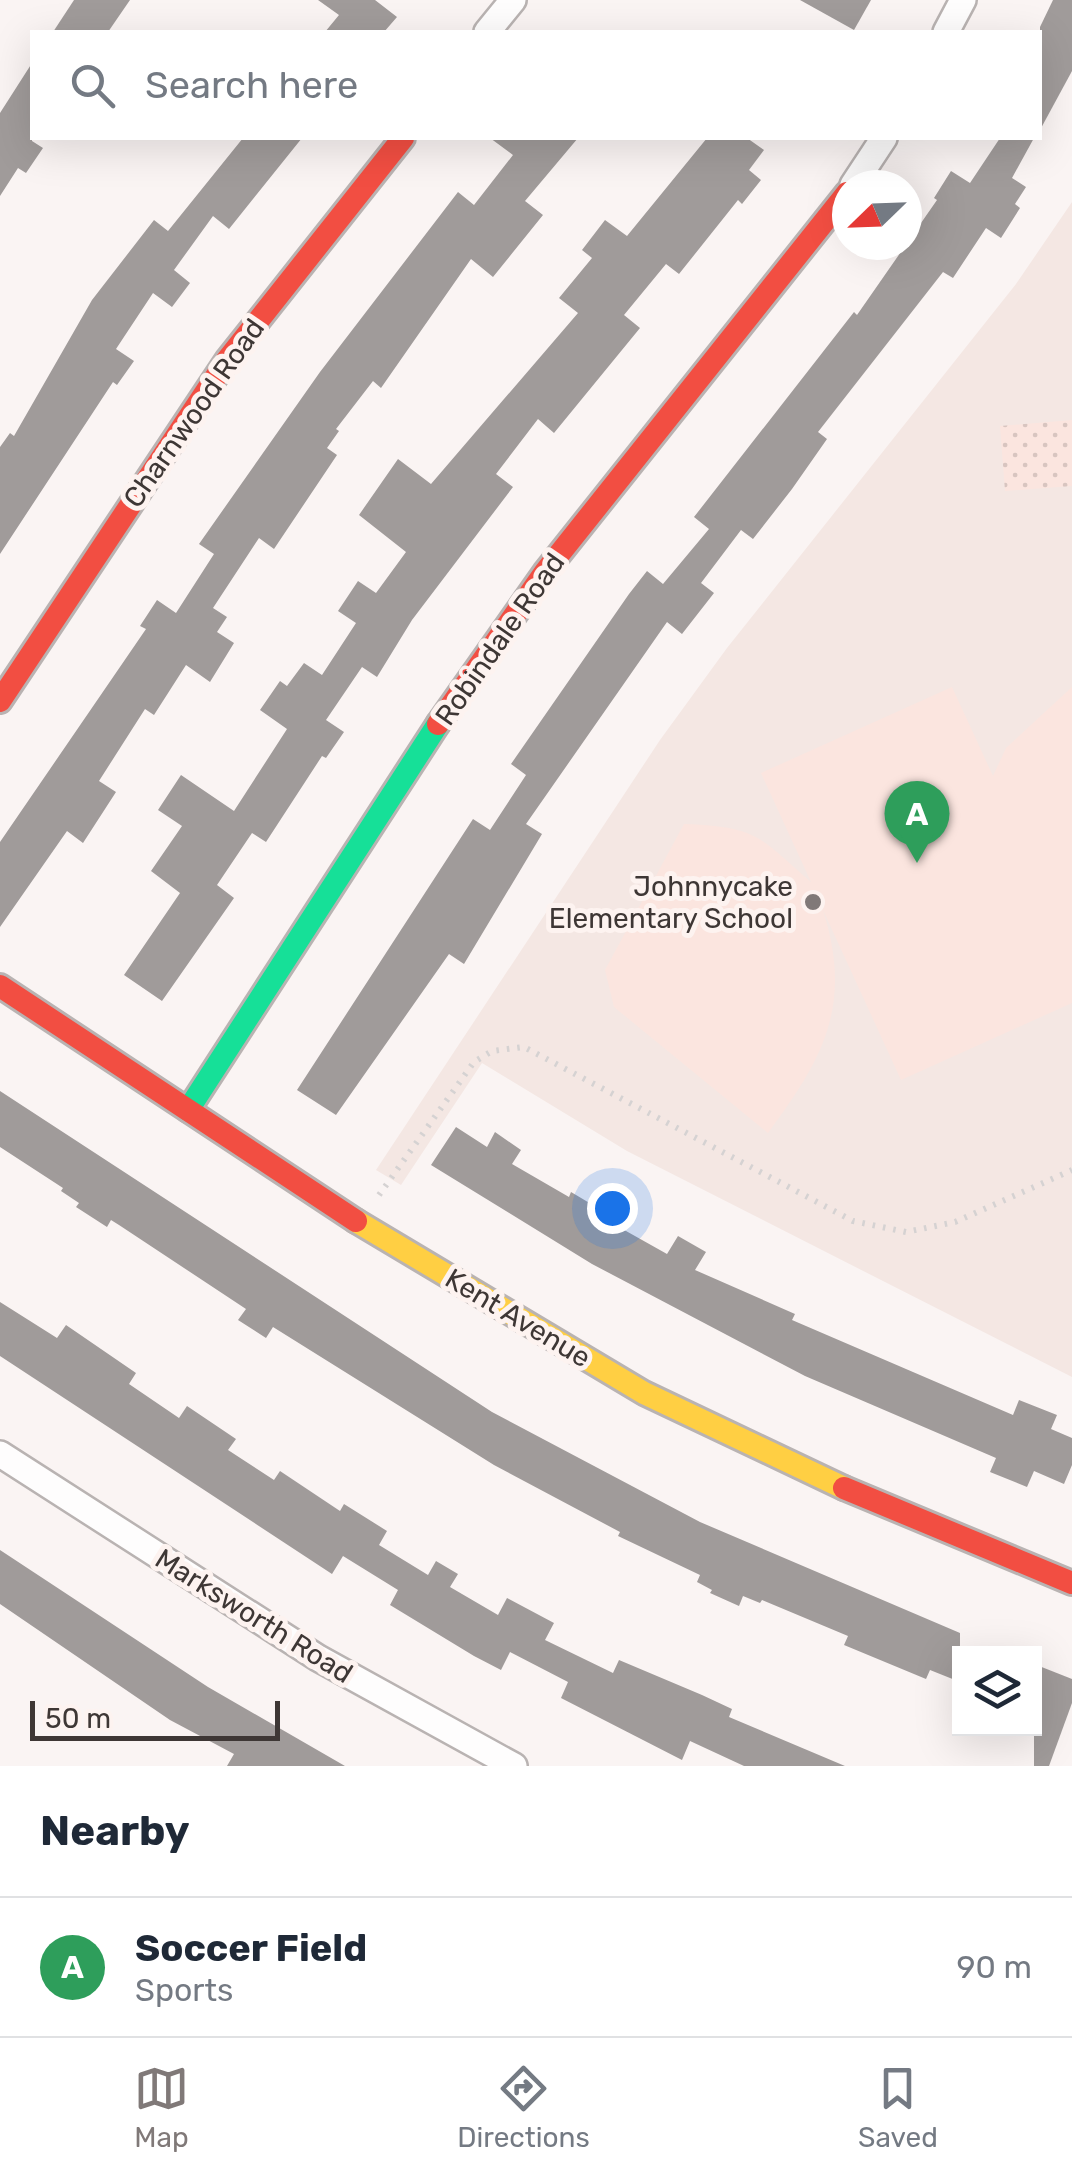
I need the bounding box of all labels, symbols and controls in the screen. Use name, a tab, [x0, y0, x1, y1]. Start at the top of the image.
search box	[30, 30, 1042, 140]
icon: search	[65, 58, 120, 113]
text: Search here	[145, 62, 358, 108]
north arrow	[832, 170, 922, 260]
street label: Charnwood Road	[117, 312, 271, 514]
street label: Robindale Road	[428, 547, 572, 731]
pin: A	[884, 780, 950, 863]
place label: Johnnycake Elementary School	[549, 870, 793, 935]
marker: Johnnycake Elementary School	[802, 891, 824, 913]
your location	[587, 1183, 638, 1234]
street label: Kent Avenue	[439, 1262, 597, 1374]
street label: Marksworth Road	[149, 1542, 359, 1690]
map controls	[952, 1646, 1042, 1736]
button: layers	[952, 1646, 1042, 1736]
scale bar	[30, 1696, 280, 1740]
text: 50 m	[45, 1702, 111, 1735]
text: Nearby	[40, 1806, 190, 1856]
text: Soccer Field	[135, 1925, 367, 1971]
text: A	[61, 1948, 84, 1986]
text: 90 m	[956, 1948, 1032, 1986]
text: Sports	[135, 1971, 233, 2009]
tab: Map	[134, 2061, 189, 2154]
tab: Directions	[457, 2061, 590, 2154]
tab: Saved	[858, 2061, 938, 2154]

